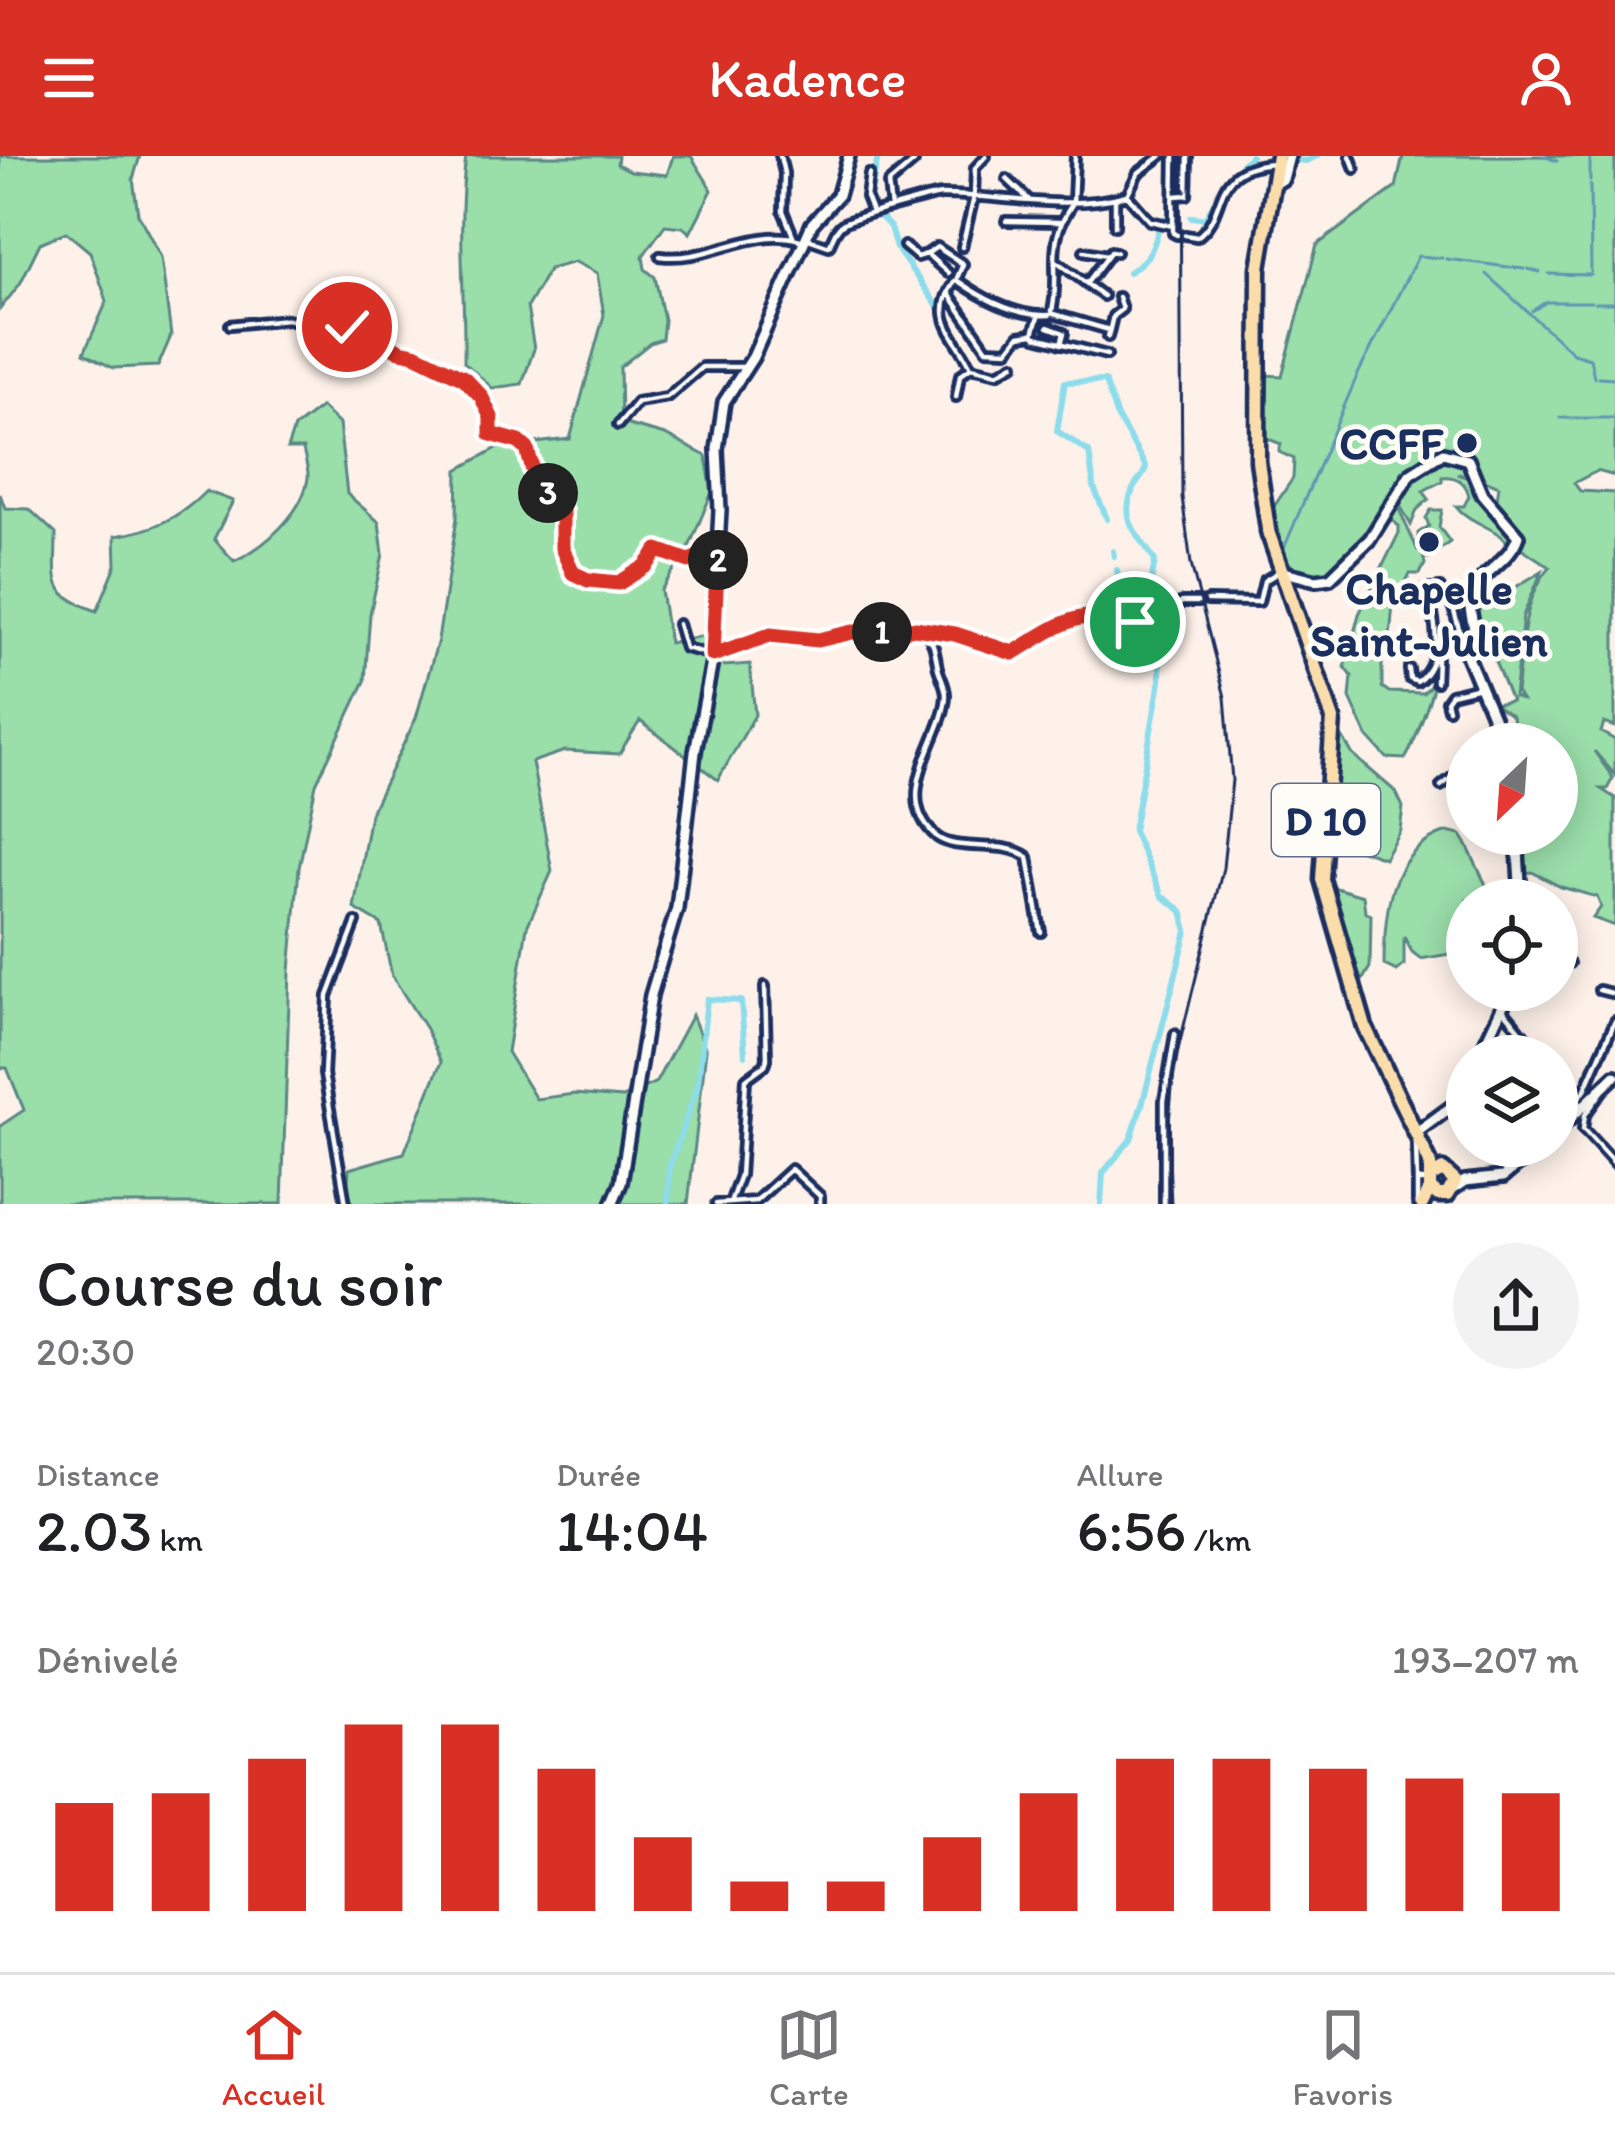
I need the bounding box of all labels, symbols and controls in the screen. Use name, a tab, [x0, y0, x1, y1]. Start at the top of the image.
icon: menu	[36, 45, 102, 111]
icon: person	[1513, 45, 1579, 111]
text: Kadence	[708, 46, 907, 111]
pin	[296, 276, 398, 378]
icon: check	[314, 294, 380, 360]
place label: CCFF	[1339, 416, 1444, 470]
marker: CCFF	[1454, 430, 1480, 456]
pin: 3	[518, 463, 578, 523]
text: 3	[539, 473, 557, 512]
marker: Chapelle Saint-Julien	[1416, 529, 1442, 555]
pin: 2	[688, 530, 748, 590]
text: 2	[709, 540, 727, 579]
place label: Chapelle Saint-Julien	[1310, 561, 1548, 667]
pin	[1084, 571, 1186, 673]
icon: arrive	[1102, 589, 1168, 655]
pin: 1	[852, 602, 912, 662]
text: 1	[874, 612, 890, 651]
north arrow	[1446, 723, 1578, 855]
map controls	[1446, 723, 1578, 1167]
road number: D 10	[1272, 784, 1380, 856]
button: locate	[1446, 879, 1578, 1011]
button: layers	[1446, 1035, 1578, 1167]
text: Course du soir	[36, 1243, 442, 1323]
button: share	[1453, 1243, 1579, 1369]
text: 20:30	[36, 1328, 135, 1375]
text: Distance	[36, 1455, 160, 1494]
text: Durée	[556, 1455, 641, 1494]
text: Allure	[1077, 1455, 1163, 1494]
text: 2.03	[36, 1494, 152, 1566]
text: 14:04	[556, 1494, 708, 1566]
text: 6:56	[1077, 1494, 1186, 1566]
text: km	[152, 1520, 203, 1559]
text: /km	[1186, 1520, 1251, 1559]
text: Dénivelé	[36, 1636, 179, 1683]
text: 193–207 m	[1392, 1636, 1579, 1683]
tab: Accueil	[222, 2002, 325, 2113]
tab: Carte	[769, 2002, 849, 2113]
tab: Favoris	[1292, 2002, 1393, 2113]

